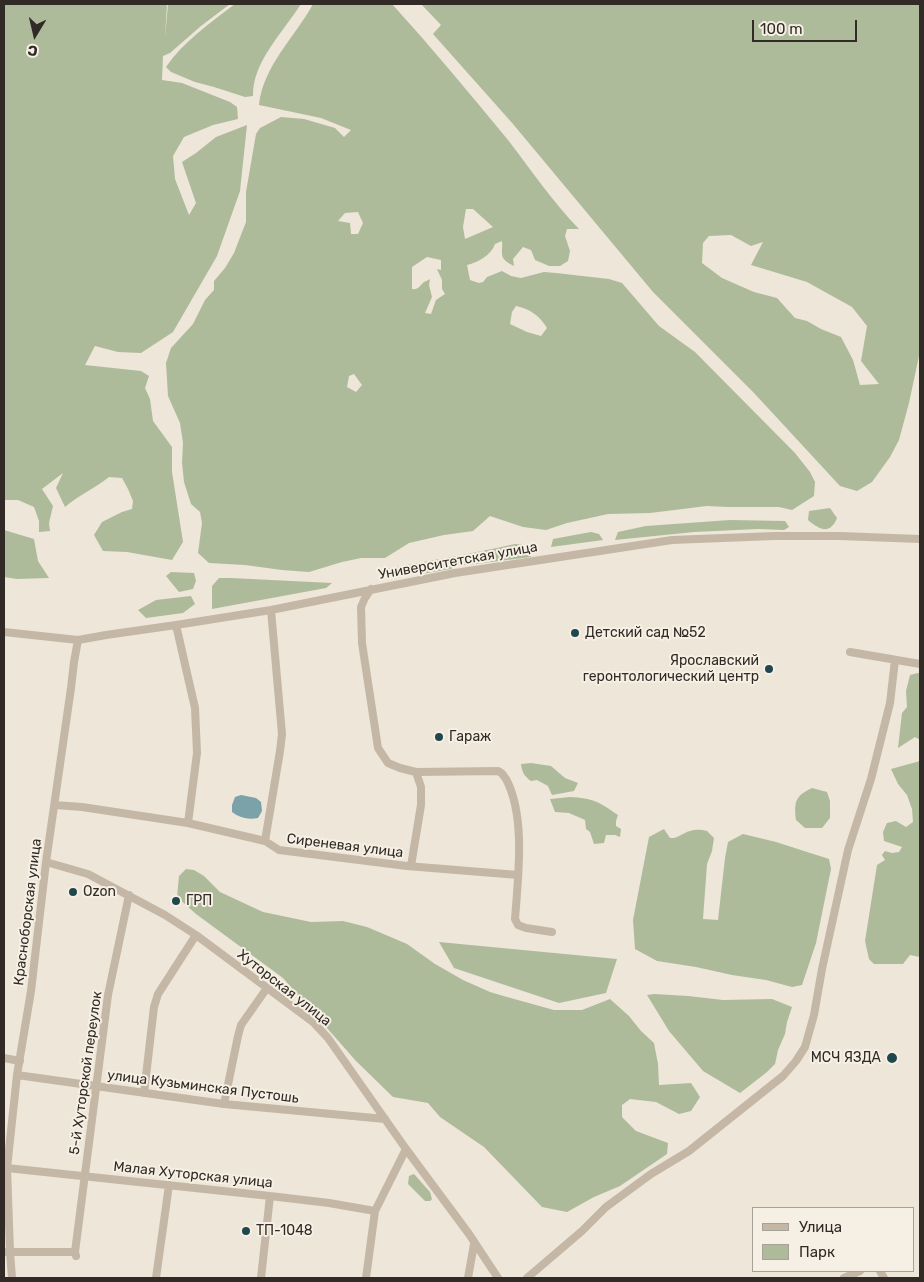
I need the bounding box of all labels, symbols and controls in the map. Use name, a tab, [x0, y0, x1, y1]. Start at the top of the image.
north arrow	[10, 10, 60, 60]
scale bar	[754, 10, 859, 42]
text: 100 m	[760, 20, 802, 38]
text: С	[26, 41, 39, 59]
street label: Университетская улица	[377, 539, 539, 583]
place label: Детский сад №52	[585, 625, 706, 641]
marker: Детский сад №52	[569, 627, 581, 639]
place label: Ярославский геронтологический центр	[583, 653, 759, 686]
marker: Ярославский геронтологический центр	[763, 663, 775, 675]
place label: Гараж	[449, 729, 491, 745]
marker: Гараж	[433, 731, 445, 743]
street label: Сиреневая улица	[286, 831, 404, 861]
street label: Красноборская улица	[11, 837, 45, 987]
place label: Ozon	[83, 884, 116, 900]
marker: Ozon	[67, 886, 79, 898]
place label: ГРП	[186, 893, 212, 909]
marker: ГРП	[170, 895, 182, 907]
street label: Хуторская улица	[234, 946, 334, 1030]
street label: 5-й Хуторской переулок	[66, 990, 106, 1156]
place label: МСЧ ЯЗДА	[811, 1050, 881, 1066]
marker: МСЧ ЯЗДА	[885, 1051, 899, 1065]
street label: улица Кузьминская Пустошь	[106, 1067, 300, 1107]
street label: Малая Хуторская улица	[113, 1158, 273, 1192]
legend	[752, 1207, 914, 1272]
text: Улица	[799, 1218, 842, 1236]
place label: ТП-1048	[256, 1223, 313, 1239]
marker: ТП-1048	[240, 1225, 252, 1237]
text: Парк	[799, 1243, 835, 1261]

